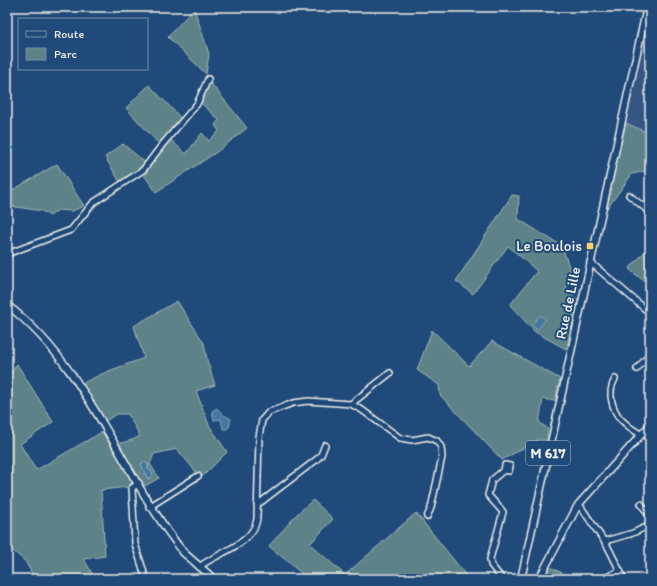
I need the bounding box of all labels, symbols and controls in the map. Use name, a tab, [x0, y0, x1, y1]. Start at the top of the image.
legend	[18, 18, 148, 70]
text: Route	[54, 27, 84, 41]
text: Parc	[54, 47, 77, 61]
place label: Le Boulois	[516, 237, 582, 255]
marker: Le Boulois	[585, 241, 595, 251]
street label: Rue de Lille	[552, 265, 584, 341]
road number: M 617	[526, 441, 570, 465]

